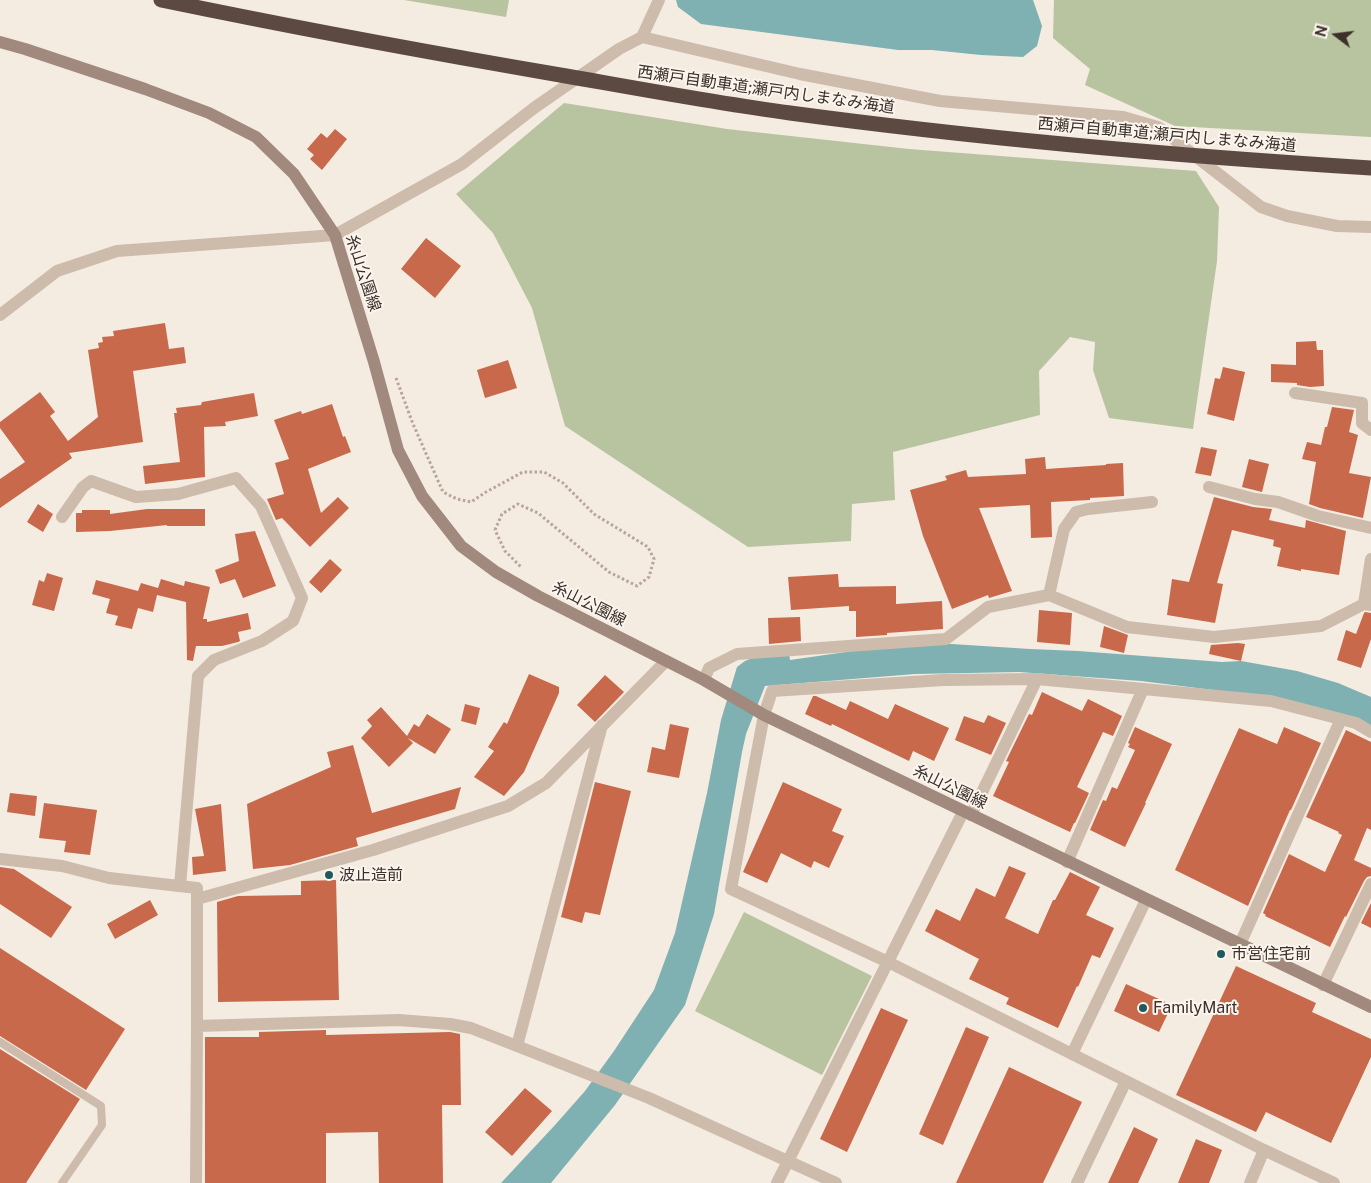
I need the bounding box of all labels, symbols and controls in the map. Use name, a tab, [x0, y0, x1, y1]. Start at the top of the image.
north arrow	[1311, 10, 1361, 60]
text: N	[1312, 24, 1331, 38]
street label: 西瀬戸自動車道;瀬戸内しまなみ海道	[636, 62, 896, 118]
street label: 西瀬戸自動車道;瀬戸内しまなみ海道	[1037, 114, 1297, 156]
street label: 糸山公園線	[342, 232, 384, 314]
street label: 糸山公園線	[549, 577, 629, 631]
street label: 糸山公園線	[910, 761, 990, 813]
place label: 波止造前	[339, 865, 403, 885]
marker: 波止造前	[323, 869, 335, 881]
place label: 市営住宅前	[1231, 944, 1311, 964]
marker: 市営住宅前	[1215, 948, 1227, 960]
place label: FamilyMart	[1153, 998, 1237, 1018]
marker: FamilyMart	[1137, 1002, 1149, 1014]

